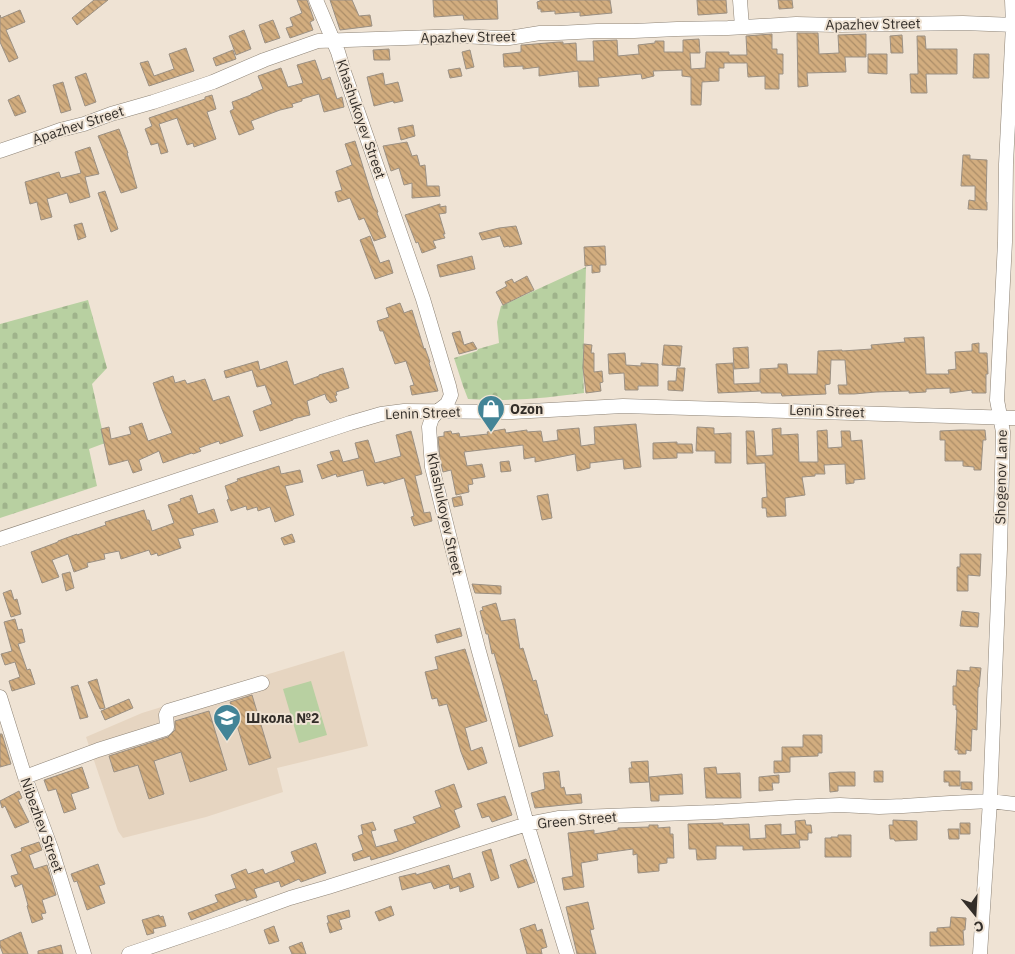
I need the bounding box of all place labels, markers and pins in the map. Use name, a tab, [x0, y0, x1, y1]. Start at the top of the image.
shop icon: Ozon	[476, 394, 506, 433]
place label: Ozon	[510, 400, 543, 418]
school or university icon: Школа №2	[212, 703, 242, 742]
place label: Школа №2	[246, 709, 319, 727]

